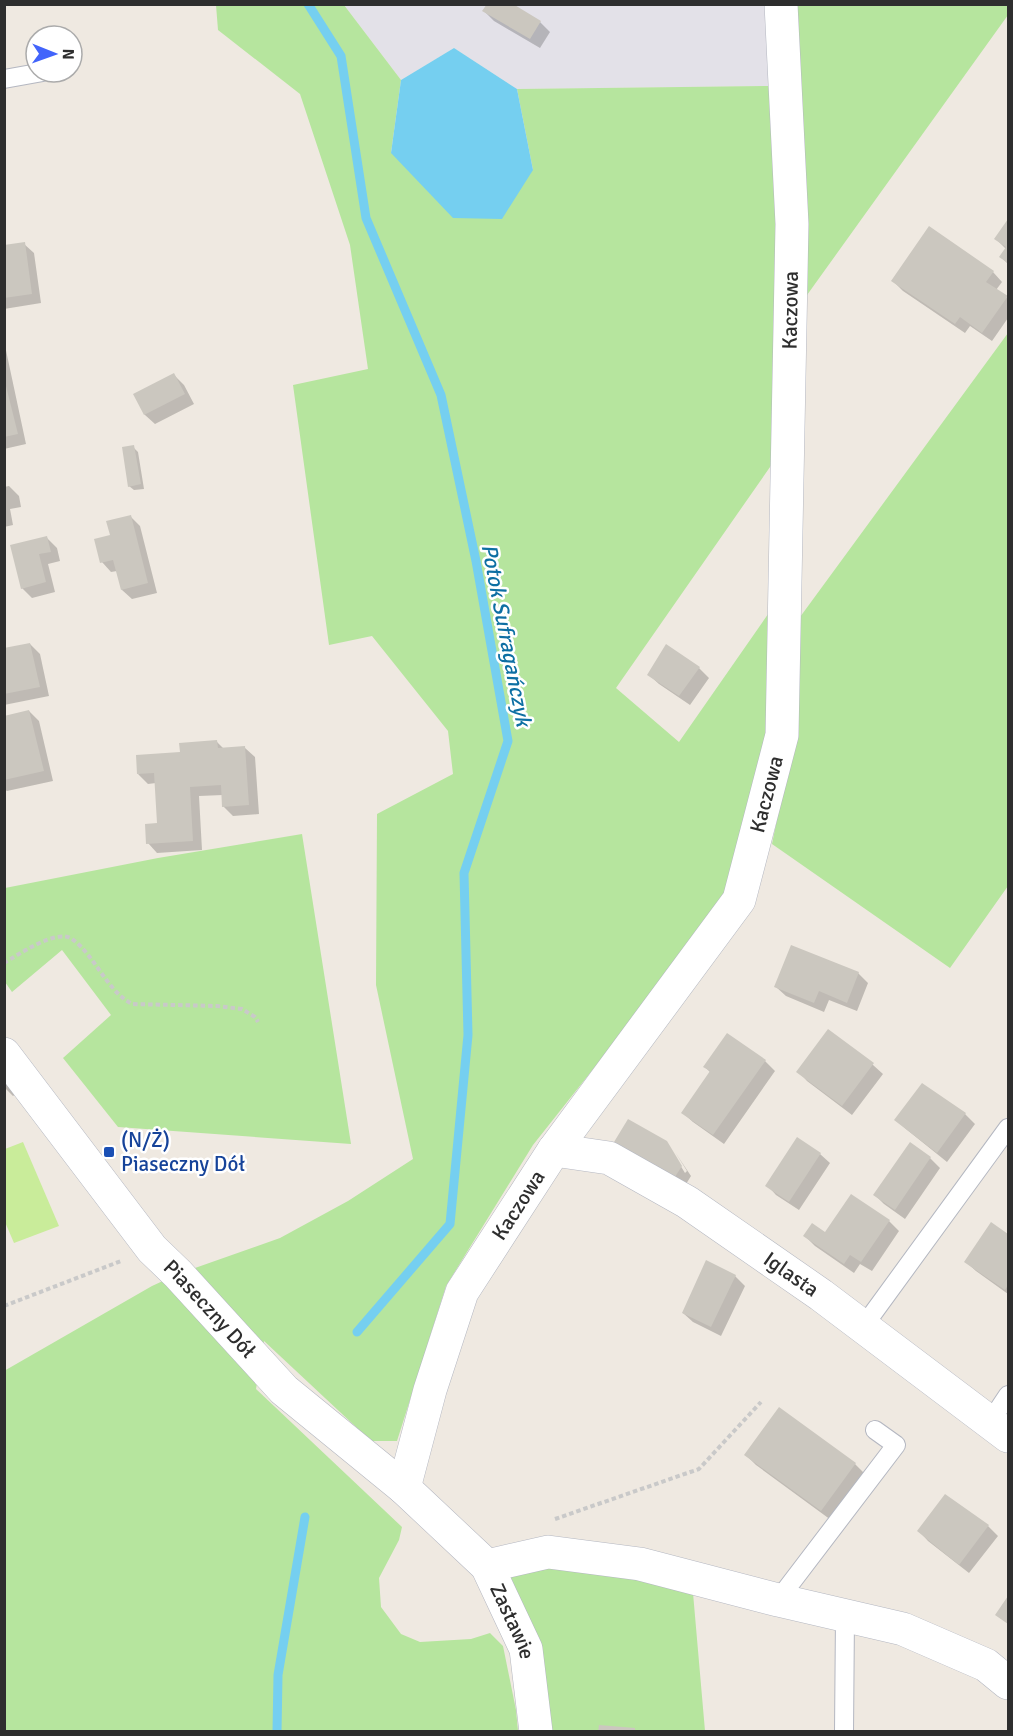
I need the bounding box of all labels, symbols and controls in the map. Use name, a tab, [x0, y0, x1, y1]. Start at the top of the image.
north arrow	[24, 24, 84, 84]
text: N	[58, 49, 78, 60]
street label: Kaczowa	[777, 271, 804, 350]
water label: Potok Sufragańczyk	[476, 542, 538, 731]
street label: Kaczowa	[744, 753, 789, 835]
place label: (N/Ż) Piaseczny Dół	[121, 1127, 245, 1177]
marker: (N/Ż) Piaseczny Dół	[102, 1145, 116, 1159]
street label: Kaczowa	[486, 1165, 551, 1245]
street label: Iglasta	[759, 1246, 824, 1302]
street label: Piaseczny Dół	[158, 1254, 261, 1363]
street label: Zastawie	[484, 1579, 540, 1660]

